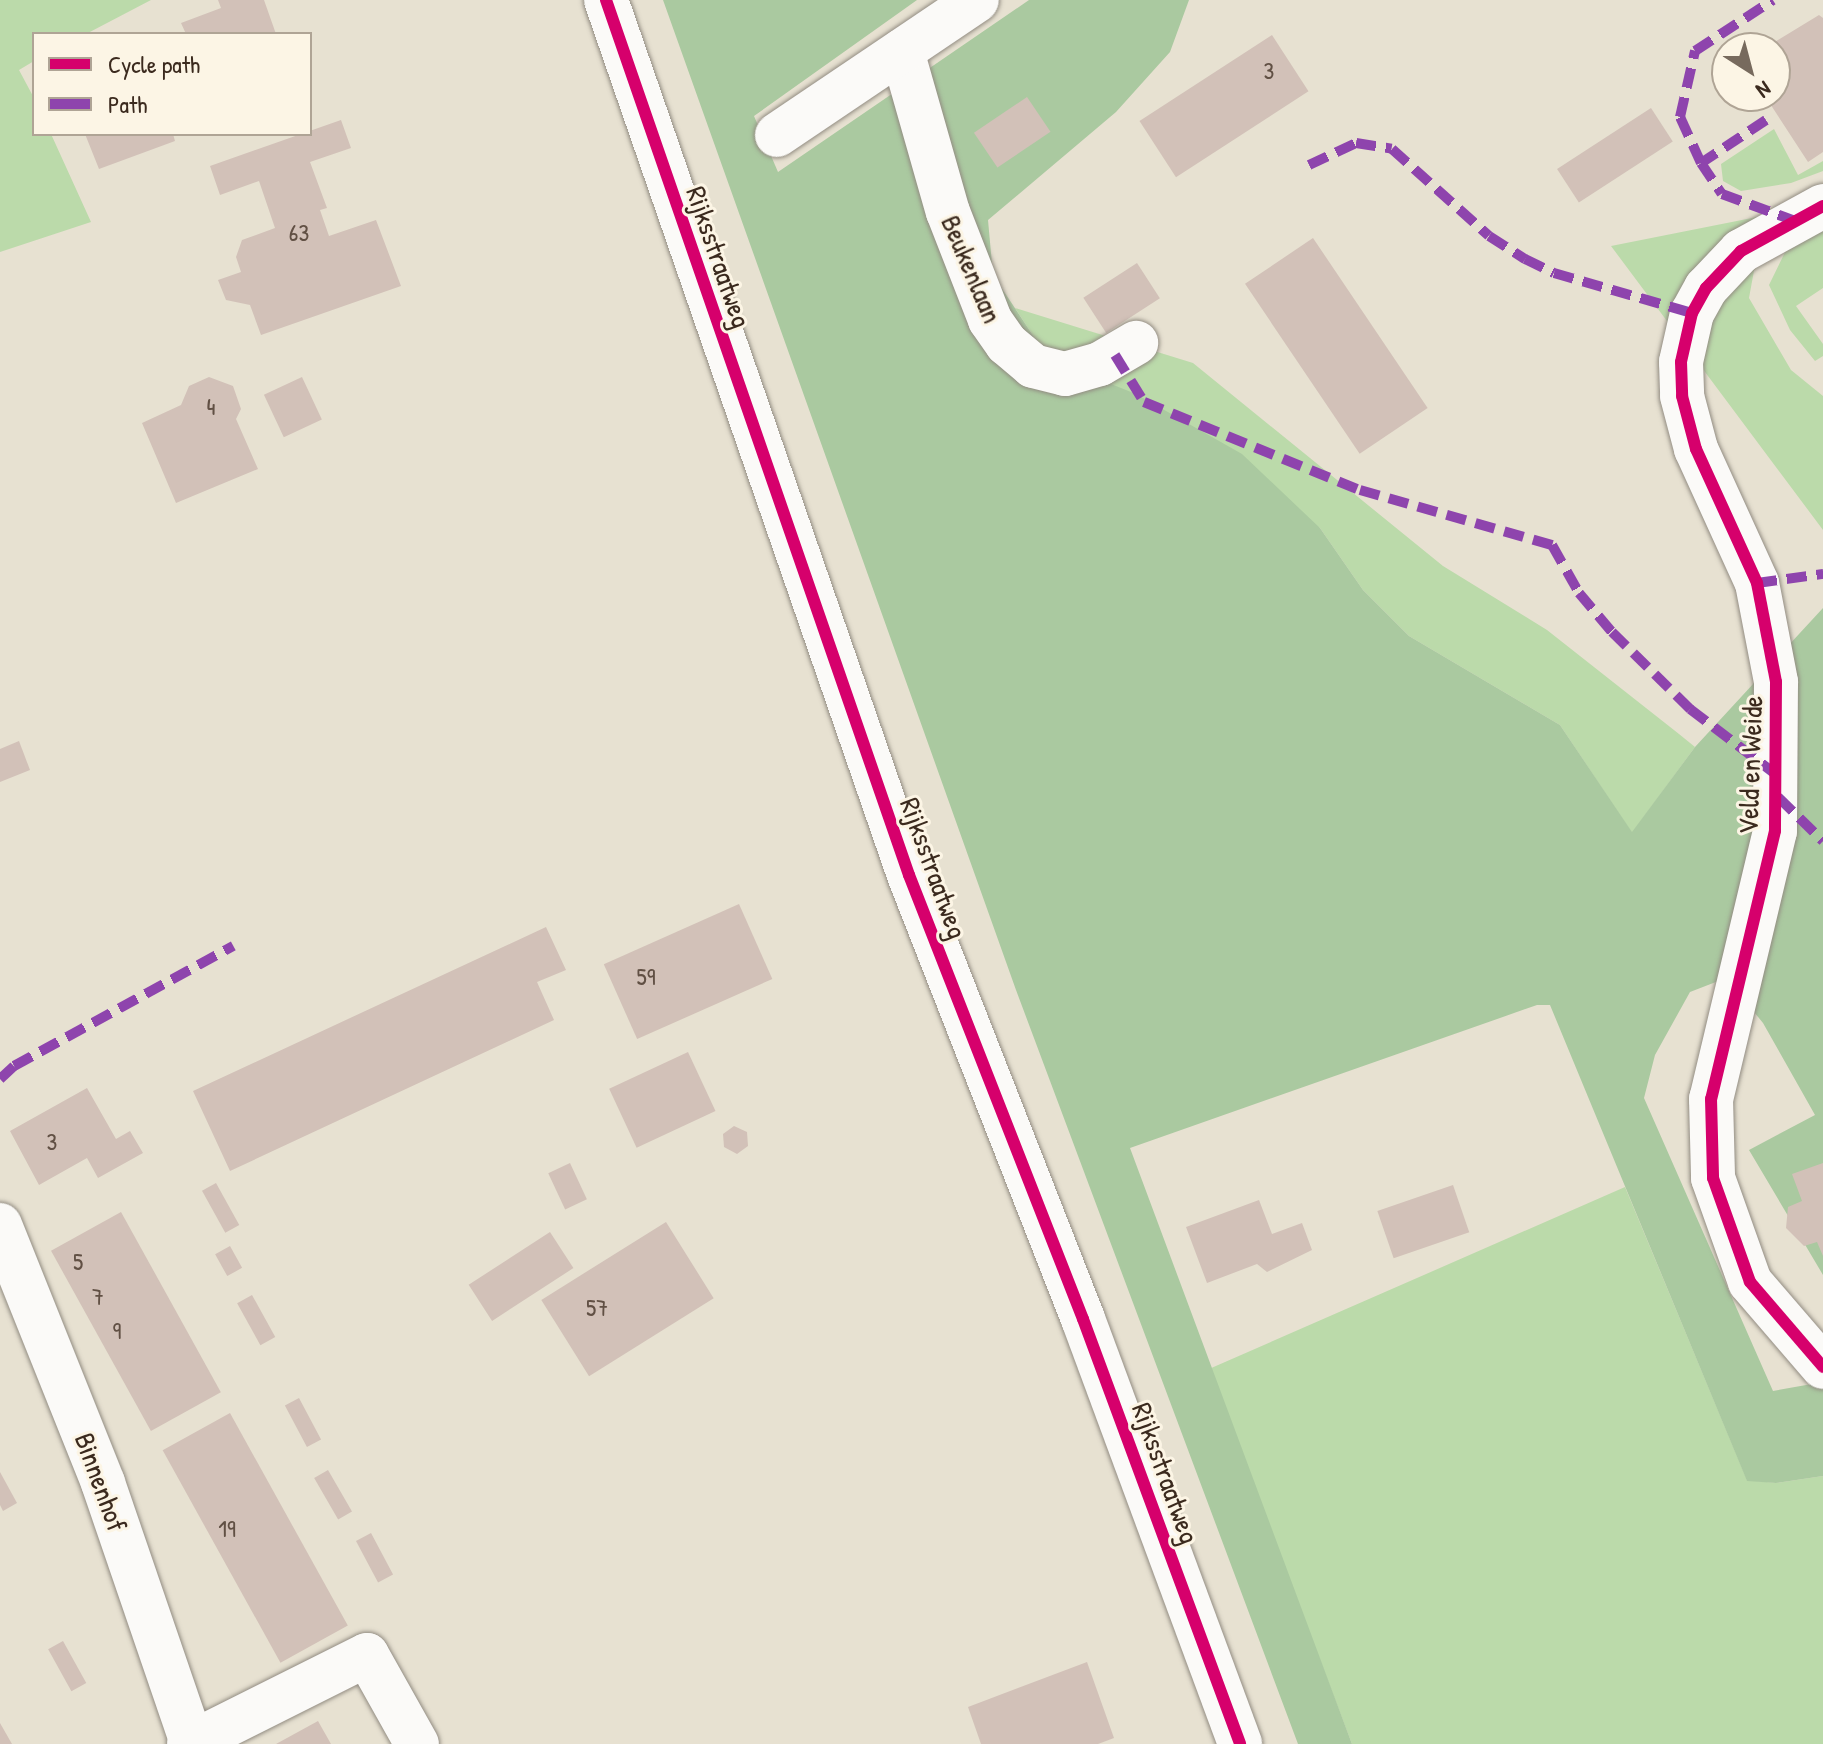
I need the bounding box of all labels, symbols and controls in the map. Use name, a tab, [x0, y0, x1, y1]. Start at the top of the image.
legend	[32, 32, 312, 136]
north arrow	[1711, 32, 1791, 112]
text: Cycle path	[108, 48, 200, 80]
house number: 3	[1264, 57, 1274, 85]
text: N	[1750, 74, 1777, 105]
text: Path	[108, 88, 147, 120]
street label: Rijksstraatweg	[679, 182, 759, 332]
street label: Beukenlaan	[934, 210, 1010, 328]
house number: 63	[289, 219, 309, 247]
house number: 4	[207, 393, 215, 421]
street label: Veld en Weide	[1731, 695, 1769, 835]
street label: Rijksstraatweg	[893, 793, 975, 943]
house number: 59	[637, 963, 655, 991]
house number: 3	[47, 1128, 57, 1156]
house number: 5	[73, 1248, 83, 1276]
house number: 7	[92, 1283, 104, 1311]
house number: 57	[586, 1294, 608, 1322]
house number: 9	[113, 1317, 121, 1345]
street label: Rijksstraatweg	[1125, 1398, 1207, 1548]
street label: Binnenhof	[68, 1428, 134, 1536]
house number: 19	[218, 1515, 236, 1543]

